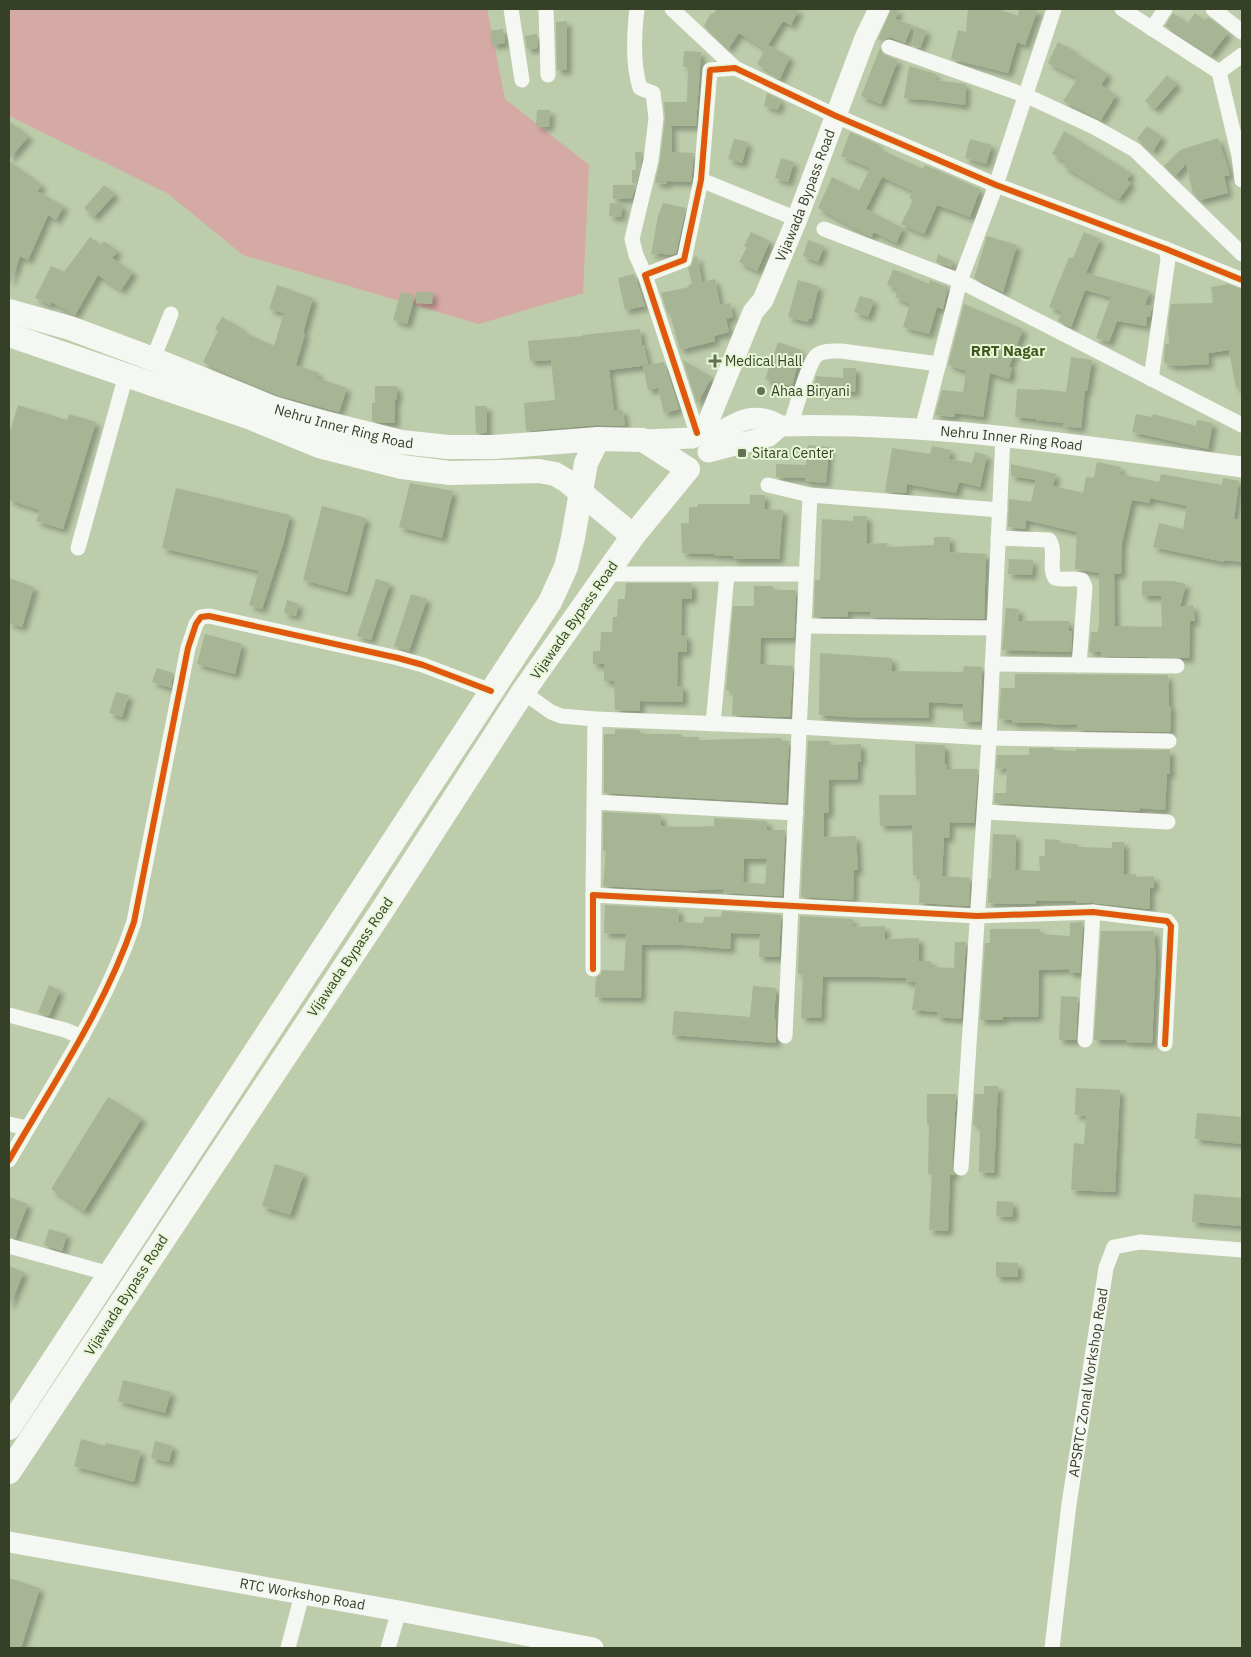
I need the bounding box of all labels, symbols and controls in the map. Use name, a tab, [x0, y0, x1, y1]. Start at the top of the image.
street label: Vijawada Bypass Road	[771, 127, 839, 264]
district label: RRT Nagar	[971, 341, 1045, 360]
place label: Medical Hall	[725, 352, 802, 370]
marker: Medical Hall	[709, 355, 721, 367]
place label: Ahaa Biryani	[771, 382, 850, 400]
marker: Ahaa Biryani	[755, 385, 767, 397]
street label: Nehru Inner Ring Road	[272, 400, 414, 452]
street label: Nehru Inner Ring Road	[940, 422, 1084, 455]
place label: Sitara Center	[752, 444, 834, 462]
marker: Sitara Center	[736, 447, 748, 459]
street label: Vijawada Bypass Road	[526, 557, 622, 683]
street label: Vijawada Bypass Road	[303, 894, 397, 1020]
street label: Vijawada Bypass Road	[80, 1231, 172, 1359]
street label: APSRTC Zonal Workshop Road	[1064, 1287, 1112, 1478]
street label: RTC Workshop Road	[238, 1574, 367, 1614]

